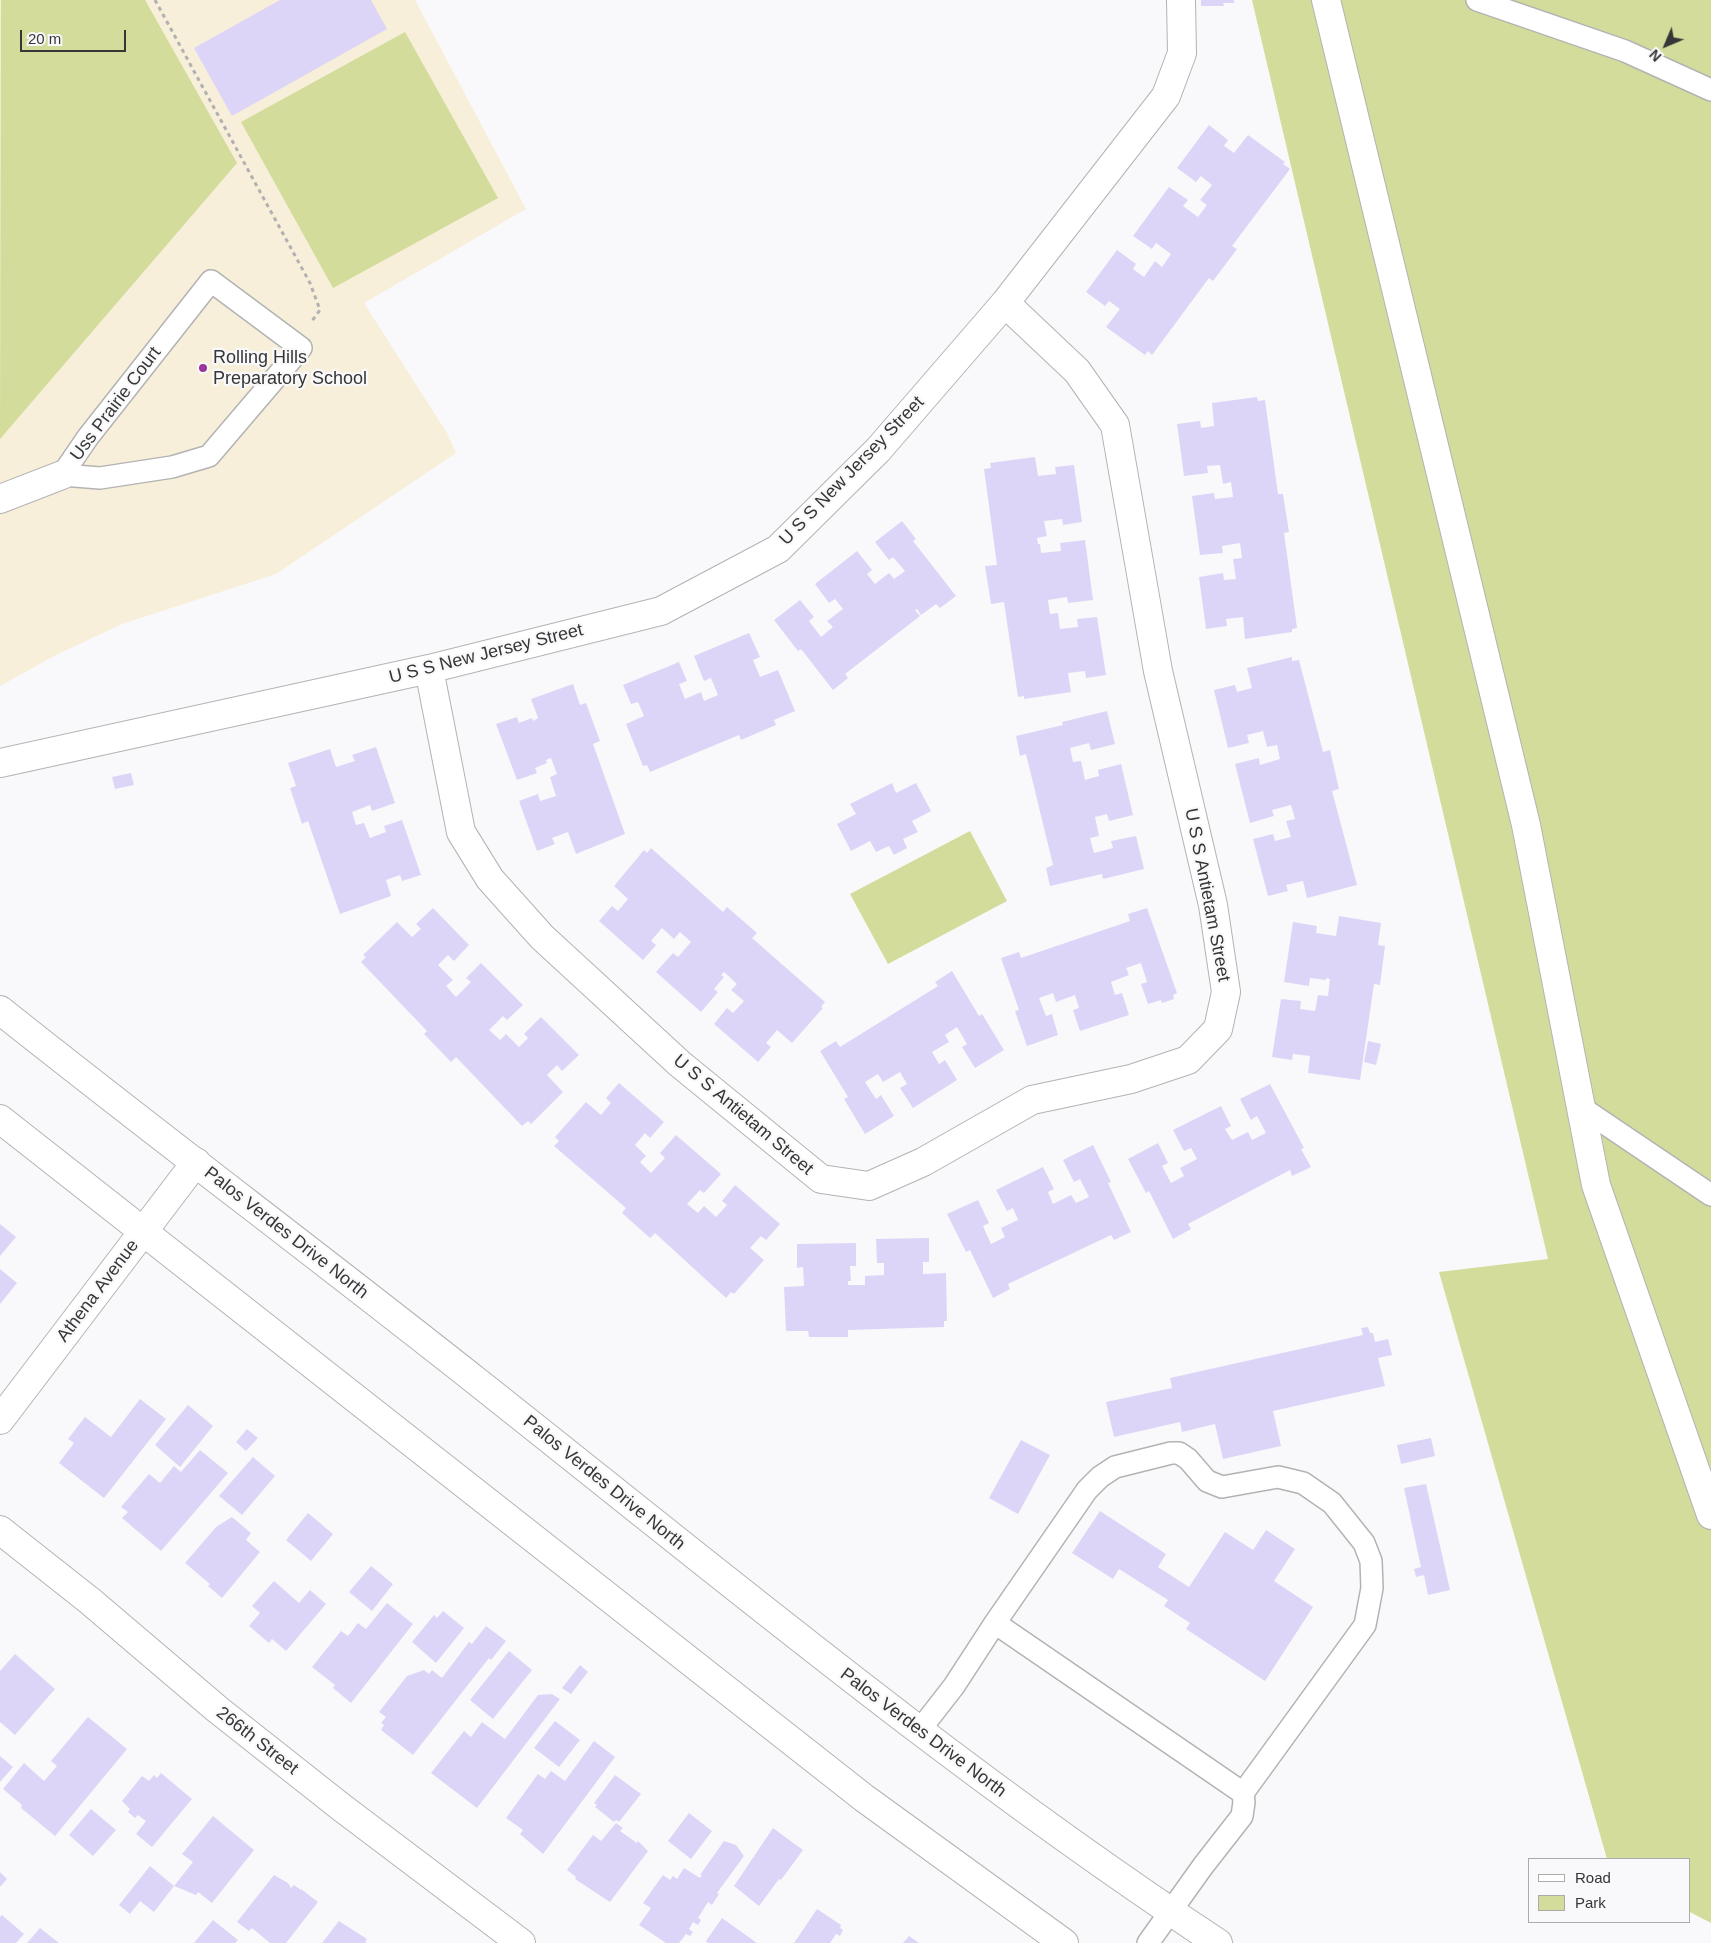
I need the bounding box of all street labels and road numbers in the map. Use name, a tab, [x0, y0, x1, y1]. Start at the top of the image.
street label: Uss Prairie Court	[66, 343, 166, 465]
street label: U S S New Jersey Street	[775, 392, 929, 550]
street label: U S S New Jersey Street	[387, 619, 585, 689]
street label: U S S Antietam Street	[1180, 807, 1234, 983]
street label: U S S Antietam Street	[669, 1050, 817, 1180]
street label: Palos Verdes Drive North	[200, 1162, 372, 1304]
street label: Athena Avenue	[52, 1235, 144, 1347]
street label: Palos Verdes Drive North	[519, 1411, 689, 1555]
street label: Palos Verdes Drive North	[836, 1664, 1010, 1802]
street label: 266th Street	[212, 1702, 302, 1780]

